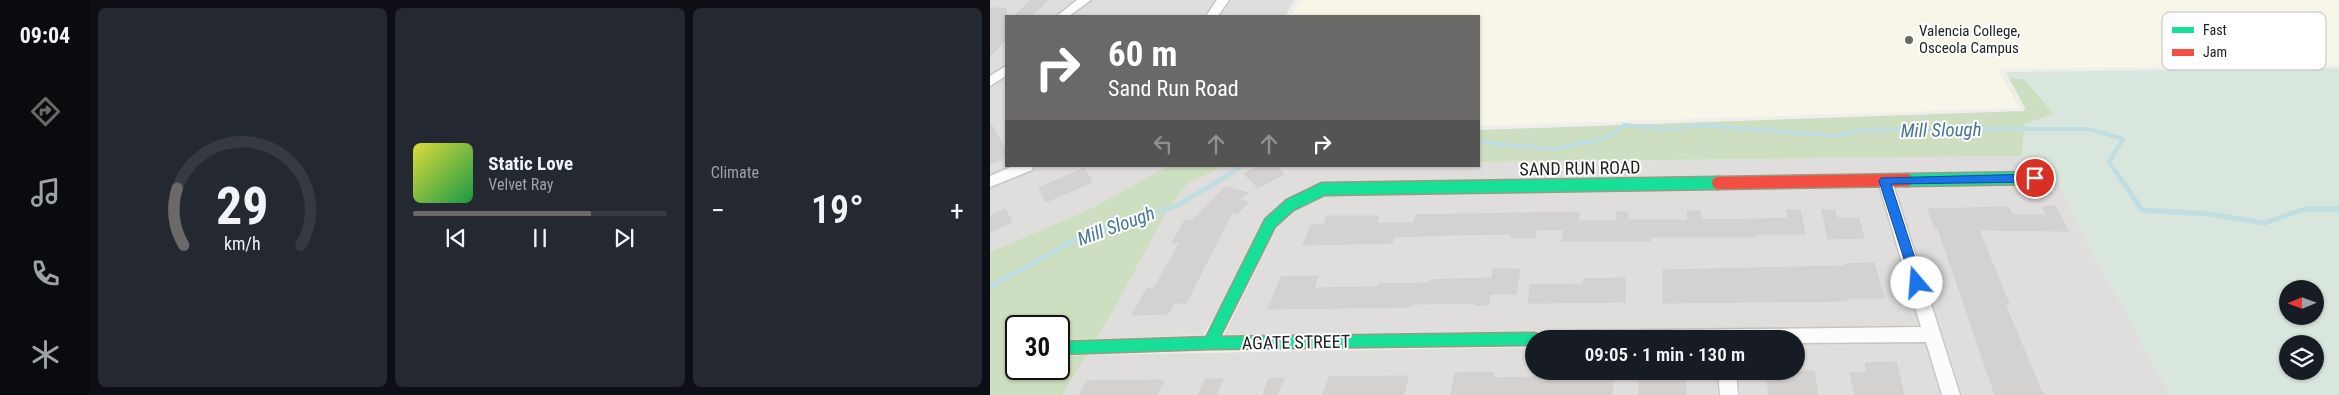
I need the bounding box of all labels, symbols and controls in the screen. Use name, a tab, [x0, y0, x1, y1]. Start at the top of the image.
legend	[2162, 12, 2326, 70]
place label: Valencia College, Osceola Campus	[1919, 22, 2020, 57]
text: Fast	[2203, 22, 2227, 38]
text: 09:04	[20, 23, 70, 48]
text: 60 m	[1108, 34, 1177, 75]
marker: Valencia College, Osceola Campus	[1903, 34, 1915, 46]
icon: right	[1025, 35, 1090, 100]
text: Jam	[2203, 44, 2227, 60]
text: Sand Run Road	[1108, 76, 1239, 101]
icon: directions	[28, 94, 63, 129]
water label: Mill Slough	[1900, 118, 1982, 142]
icon: left	[1149, 130, 1177, 158]
icon: ahead	[1202, 130, 1230, 158]
icon: ahead	[1255, 130, 1283, 158]
icon: right	[1308, 130, 1336, 158]
text: Static Love	[488, 152, 573, 175]
street label: SAND RUN ROAD	[1519, 156, 1641, 180]
pin	[2014, 157, 2056, 199]
text: Climate	[711, 163, 759, 182]
icon: arrive	[2021, 164, 2049, 192]
icon: music	[28, 175, 63, 210]
text: Velvet Ray	[488, 175, 553, 194]
text: 29	[216, 176, 269, 237]
text: 19°	[811, 188, 864, 232]
text: −	[711, 194, 725, 227]
text: +	[950, 194, 964, 227]
water label: Mill Slough	[1074, 201, 1158, 251]
icon: previous	[442, 224, 470, 252]
icon: pause	[526, 224, 554, 252]
icon: next	[610, 224, 638, 252]
text: km/h	[224, 233, 261, 254]
icon: phone	[28, 256, 63, 291]
position arrow	[1890, 256, 1942, 308]
north arrow	[2279, 280, 2324, 325]
map controls	[2279, 280, 2324, 380]
speed limit sign: 30	[1005, 315, 1070, 380]
street label: AGATE STREET	[1242, 331, 1350, 353]
button: layers	[2279, 335, 2324, 380]
icon: climate	[28, 337, 63, 372]
text: 09:05 · 1 min · 130 m	[1585, 343, 1745, 366]

